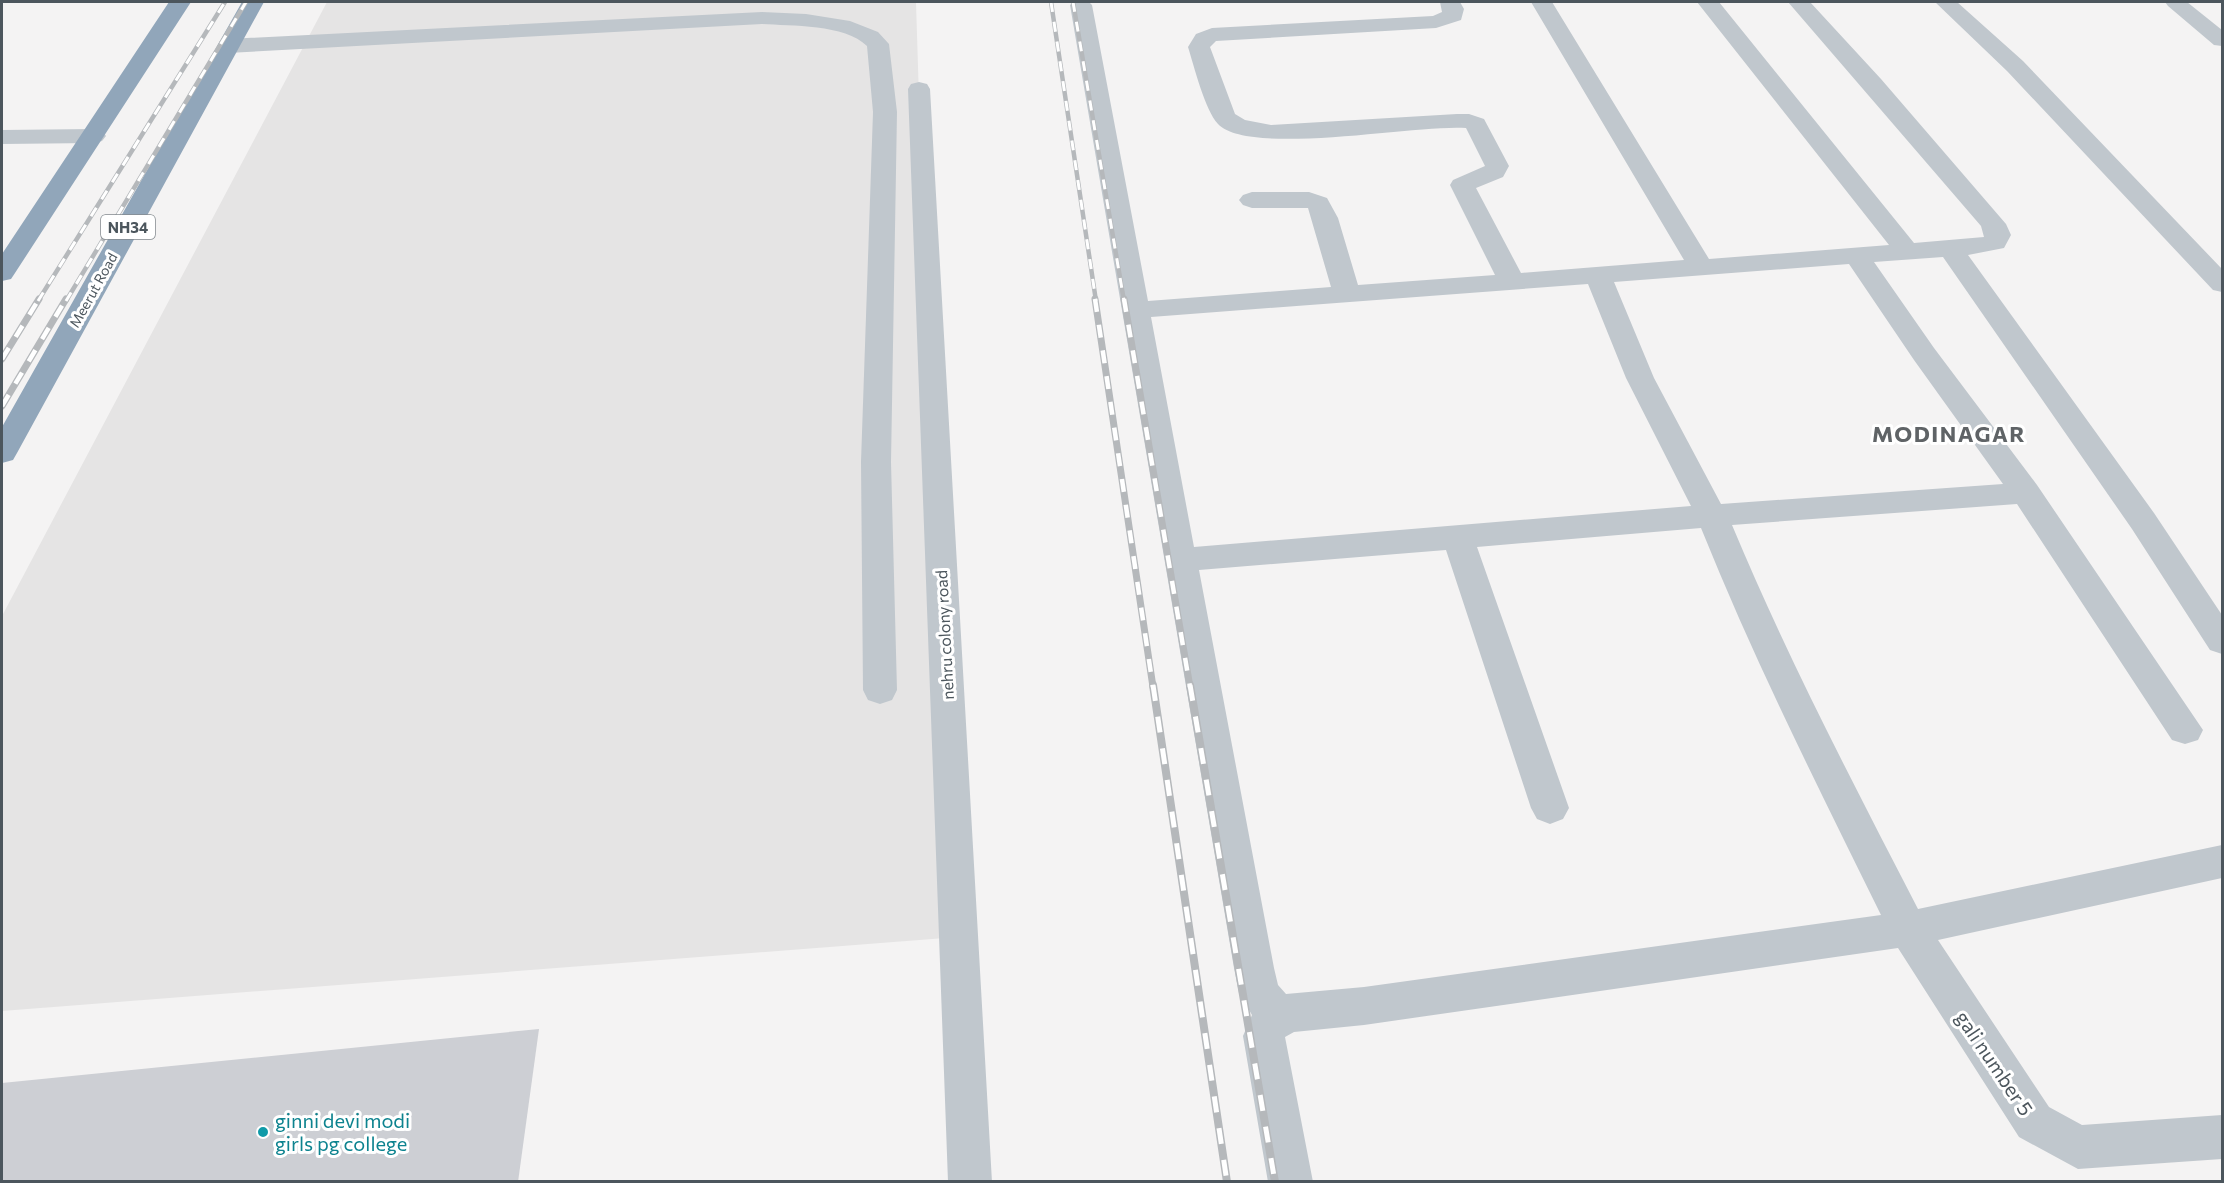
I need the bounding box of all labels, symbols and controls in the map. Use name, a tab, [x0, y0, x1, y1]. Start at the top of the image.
road number: NH34	[101, 215, 155, 239]
street label: Meerut Road	[66, 250, 120, 330]
district label: MODINAGAR	[1872, 420, 2026, 447]
street label: nehru colony road	[931, 570, 957, 700]
street label: gali number 5	[1951, 1006, 2039, 1120]
place label: ginni devi modi girls pg college	[275, 1108, 410, 1155]
marker: ginni devi modi girls pg college	[256, 1125, 270, 1139]

